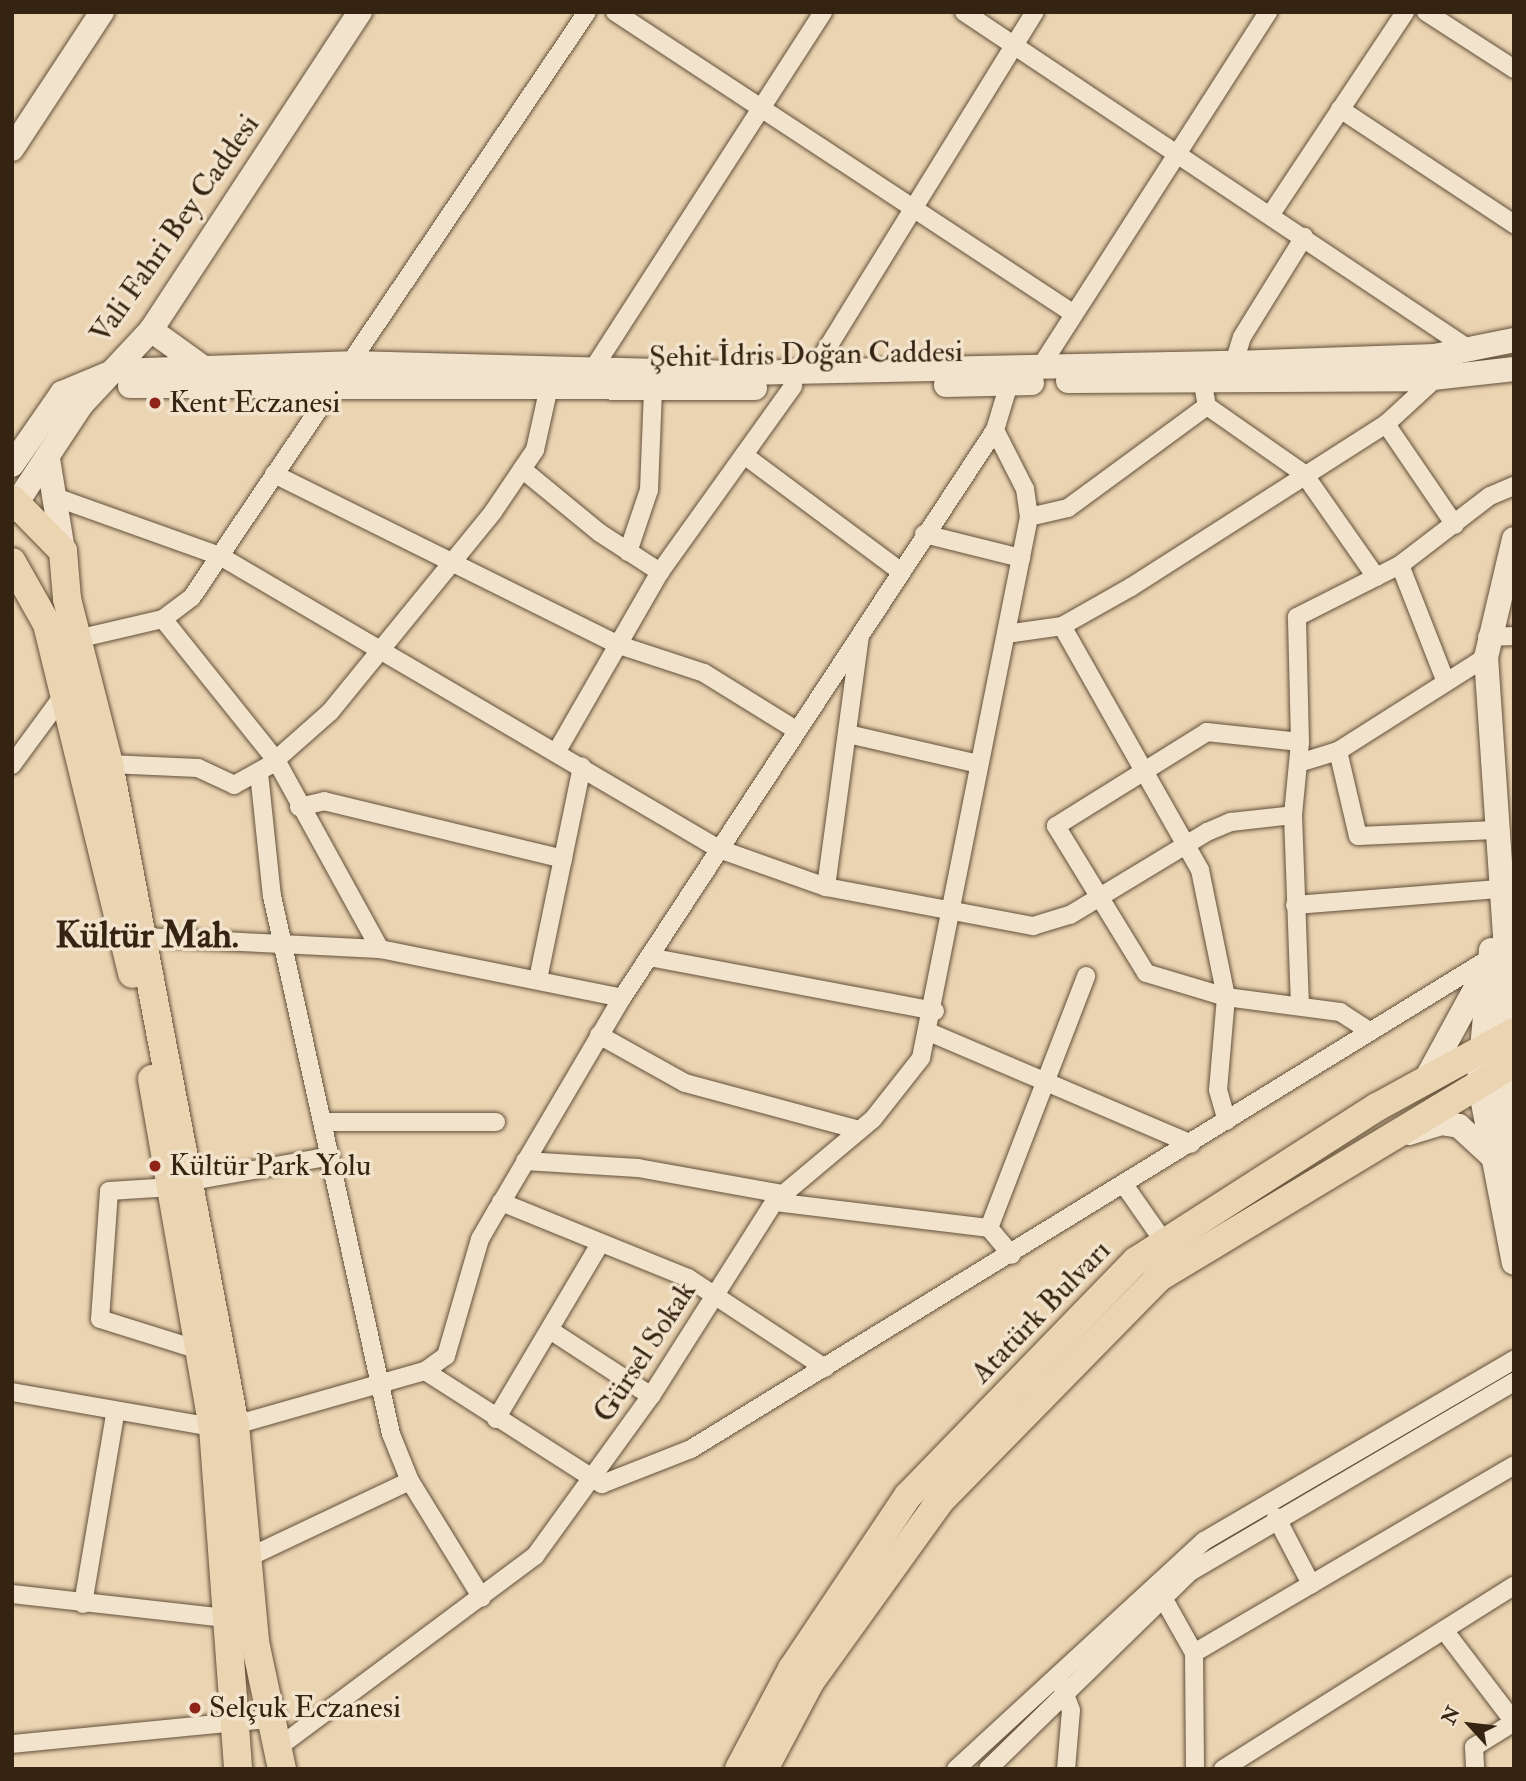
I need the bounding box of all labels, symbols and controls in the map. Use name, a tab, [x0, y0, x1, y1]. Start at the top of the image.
street label: Vali Fahri Bey Caddesi	[83, 108, 267, 350]
street label: Şehit İdris Doğan Caddesi	[649, 334, 963, 376]
place label: Kent Eczanesi	[169, 385, 340, 421]
marker: Kent Eczanesi	[147, 395, 163, 411]
district label: Kültür Mah.	[55, 914, 239, 958]
place label: Kültür Park Yolu	[169, 1148, 371, 1184]
marker: Kültür Park Yolu	[147, 1158, 163, 1174]
street label: Atatürk Bulvarı	[964, 1233, 1118, 1391]
street label: Gürsel Sokak	[586, 1275, 704, 1429]
place label: Selçuk Eczanesi	[209, 1690, 401, 1726]
north arrow	[1435, 1690, 1505, 1760]
marker: Selçuk Eczanesi	[187, 1700, 203, 1716]
text: N	[1437, 1702, 1466, 1729]

